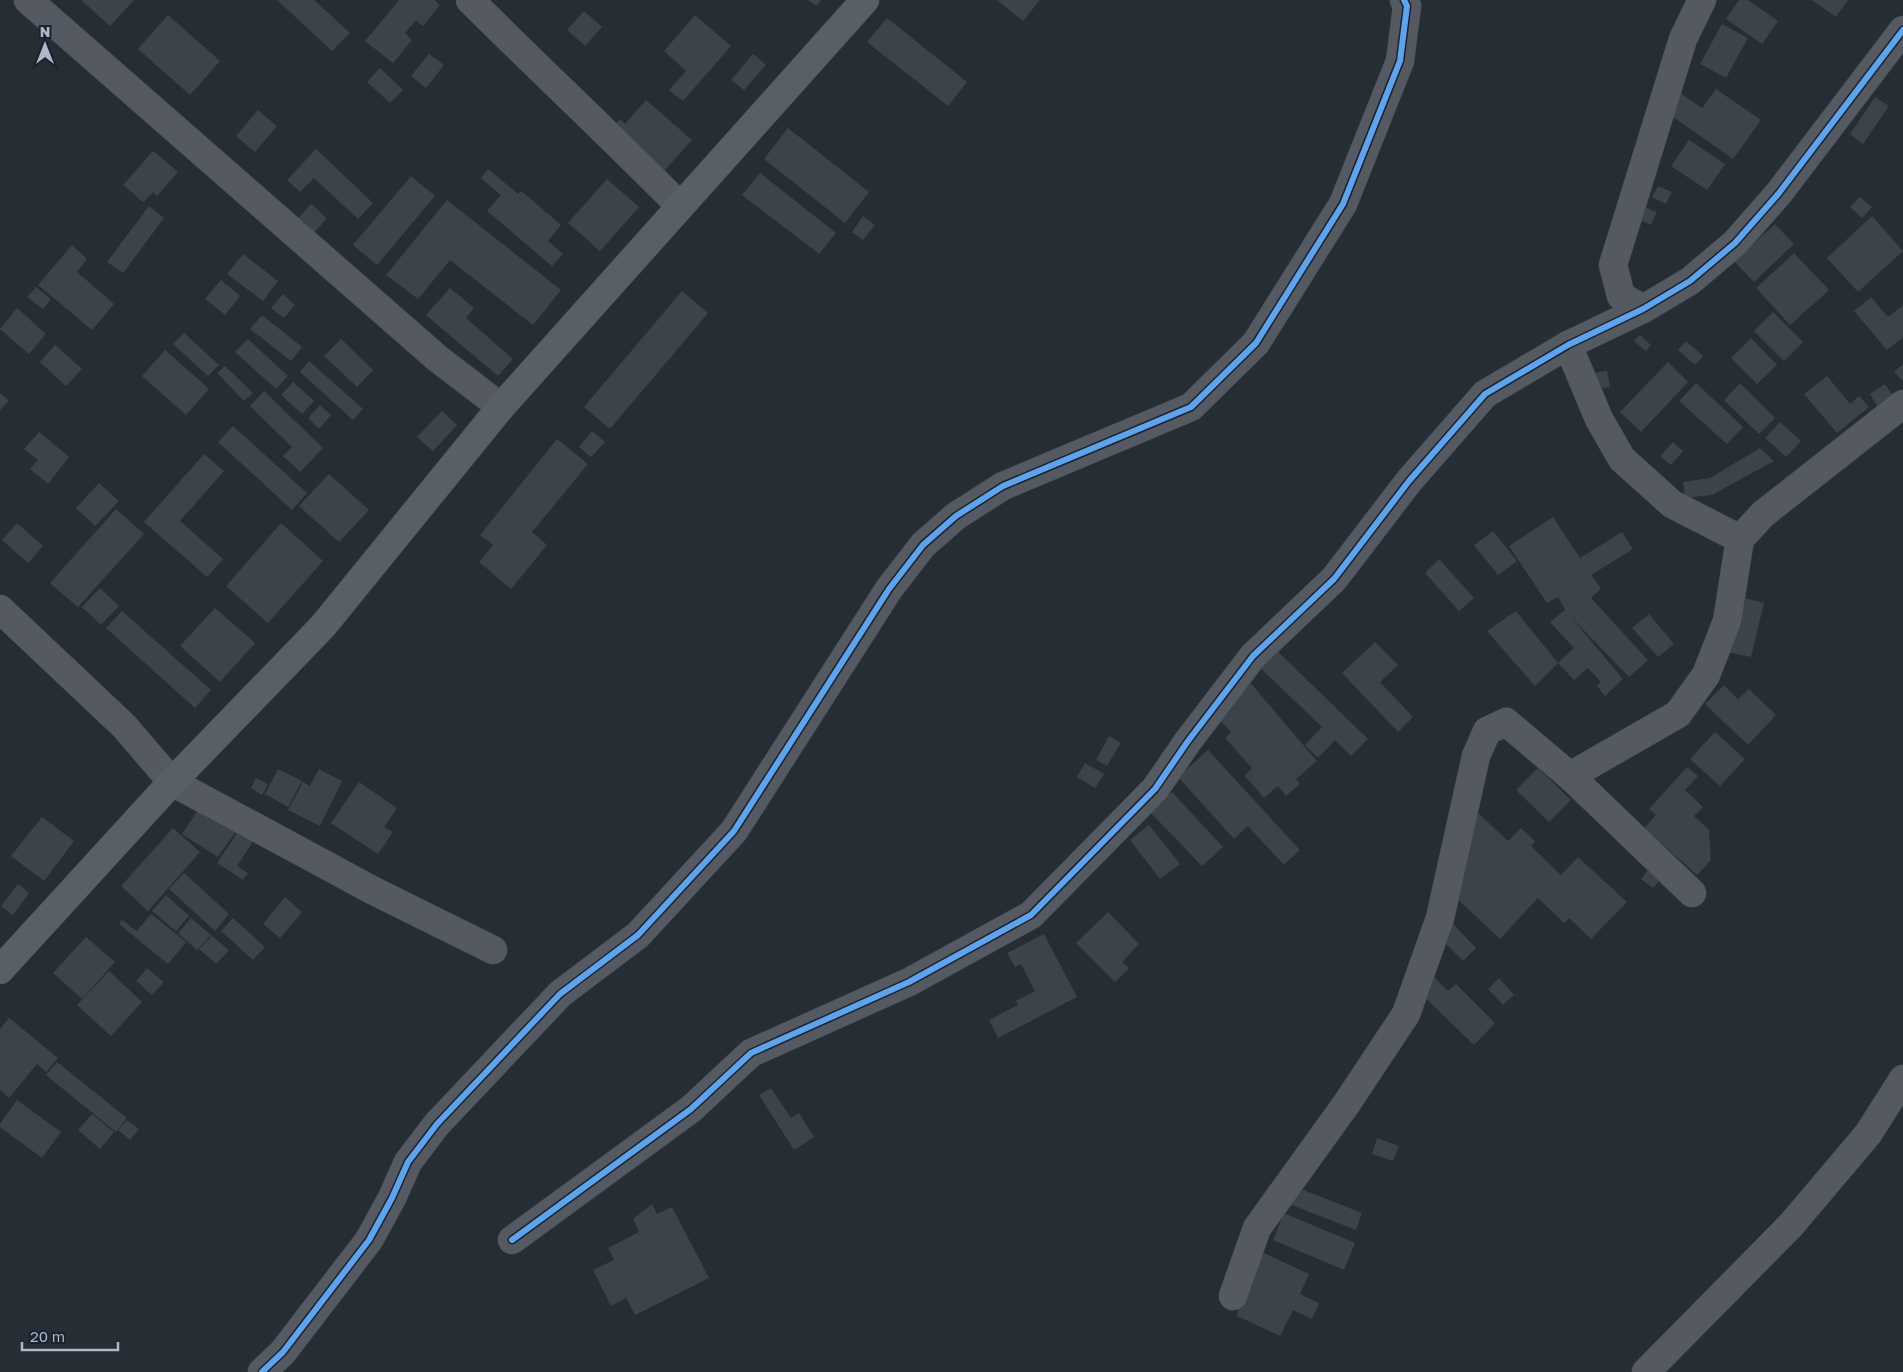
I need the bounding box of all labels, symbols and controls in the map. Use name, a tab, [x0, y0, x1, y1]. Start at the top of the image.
north arrow	[20, 20, 70, 70]
text: N	[40, 23, 50, 40]
scale bar	[22, 1320, 119, 1352]
text: 20 m	[30, 1327, 65, 1345]

